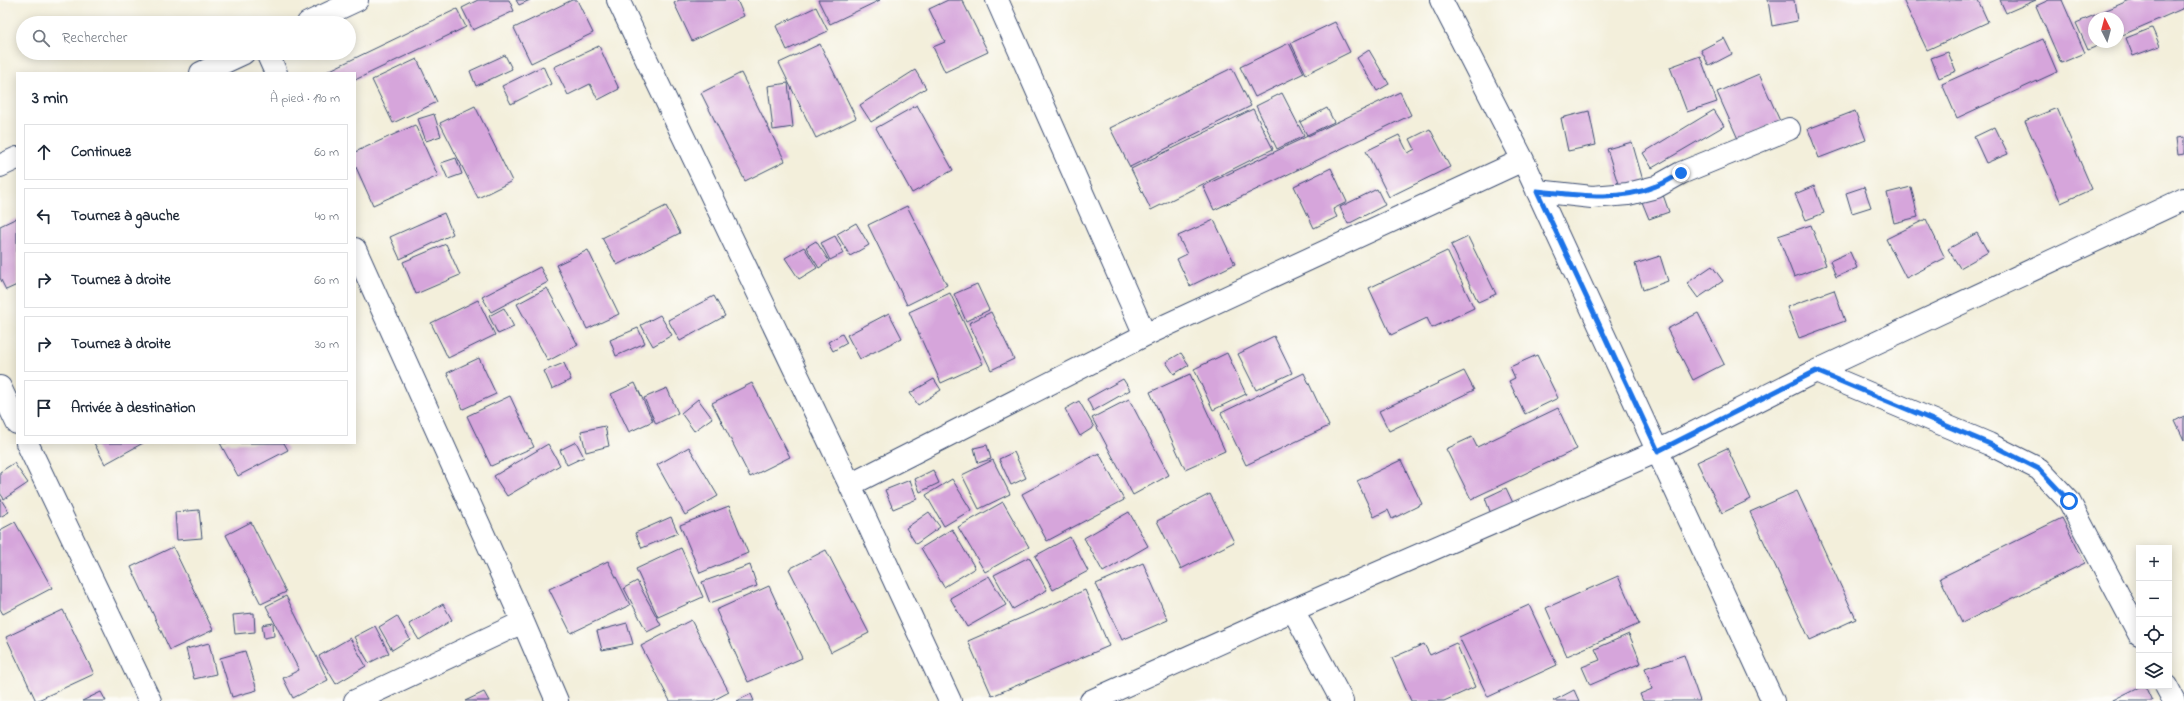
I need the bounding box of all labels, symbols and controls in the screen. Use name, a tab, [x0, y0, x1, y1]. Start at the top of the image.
north arrow	[2088, 12, 2124, 48]
search box	[16, 16, 356, 60]
icon: search	[30, 27, 52, 49]
text: Rechercher	[62, 27, 127, 49]
text: 3 min	[32, 86, 68, 111]
text: À pied · 190 m	[270, 89, 340, 108]
icon: ahead	[33, 141, 55, 163]
text: Continuez	[71, 141, 131, 163]
text: 60 m	[314, 143, 339, 162]
route end	[1672, 164, 1690, 182]
icon: left	[33, 205, 55, 227]
text: Tournez à gauche	[71, 205, 179, 227]
text: 40 m	[315, 207, 339, 226]
icon: right	[33, 269, 55, 291]
text: Tournez à droite	[71, 269, 171, 291]
text: 60 m	[314, 271, 339, 290]
icon: right	[33, 333, 55, 355]
text: Tournez à droite	[71, 333, 171, 355]
text: 30 m	[315, 335, 339, 354]
icon: arrive	[33, 397, 55, 419]
text: Arrivée à destination	[71, 397, 196, 419]
route start	[2060, 492, 2078, 510]
map controls	[2136, 545, 2172, 689]
button: +	[2136, 545, 2172, 581]
button: −	[2136, 581, 2172, 617]
button: locate	[2136, 617, 2172, 653]
button: layers	[2136, 653, 2172, 689]

